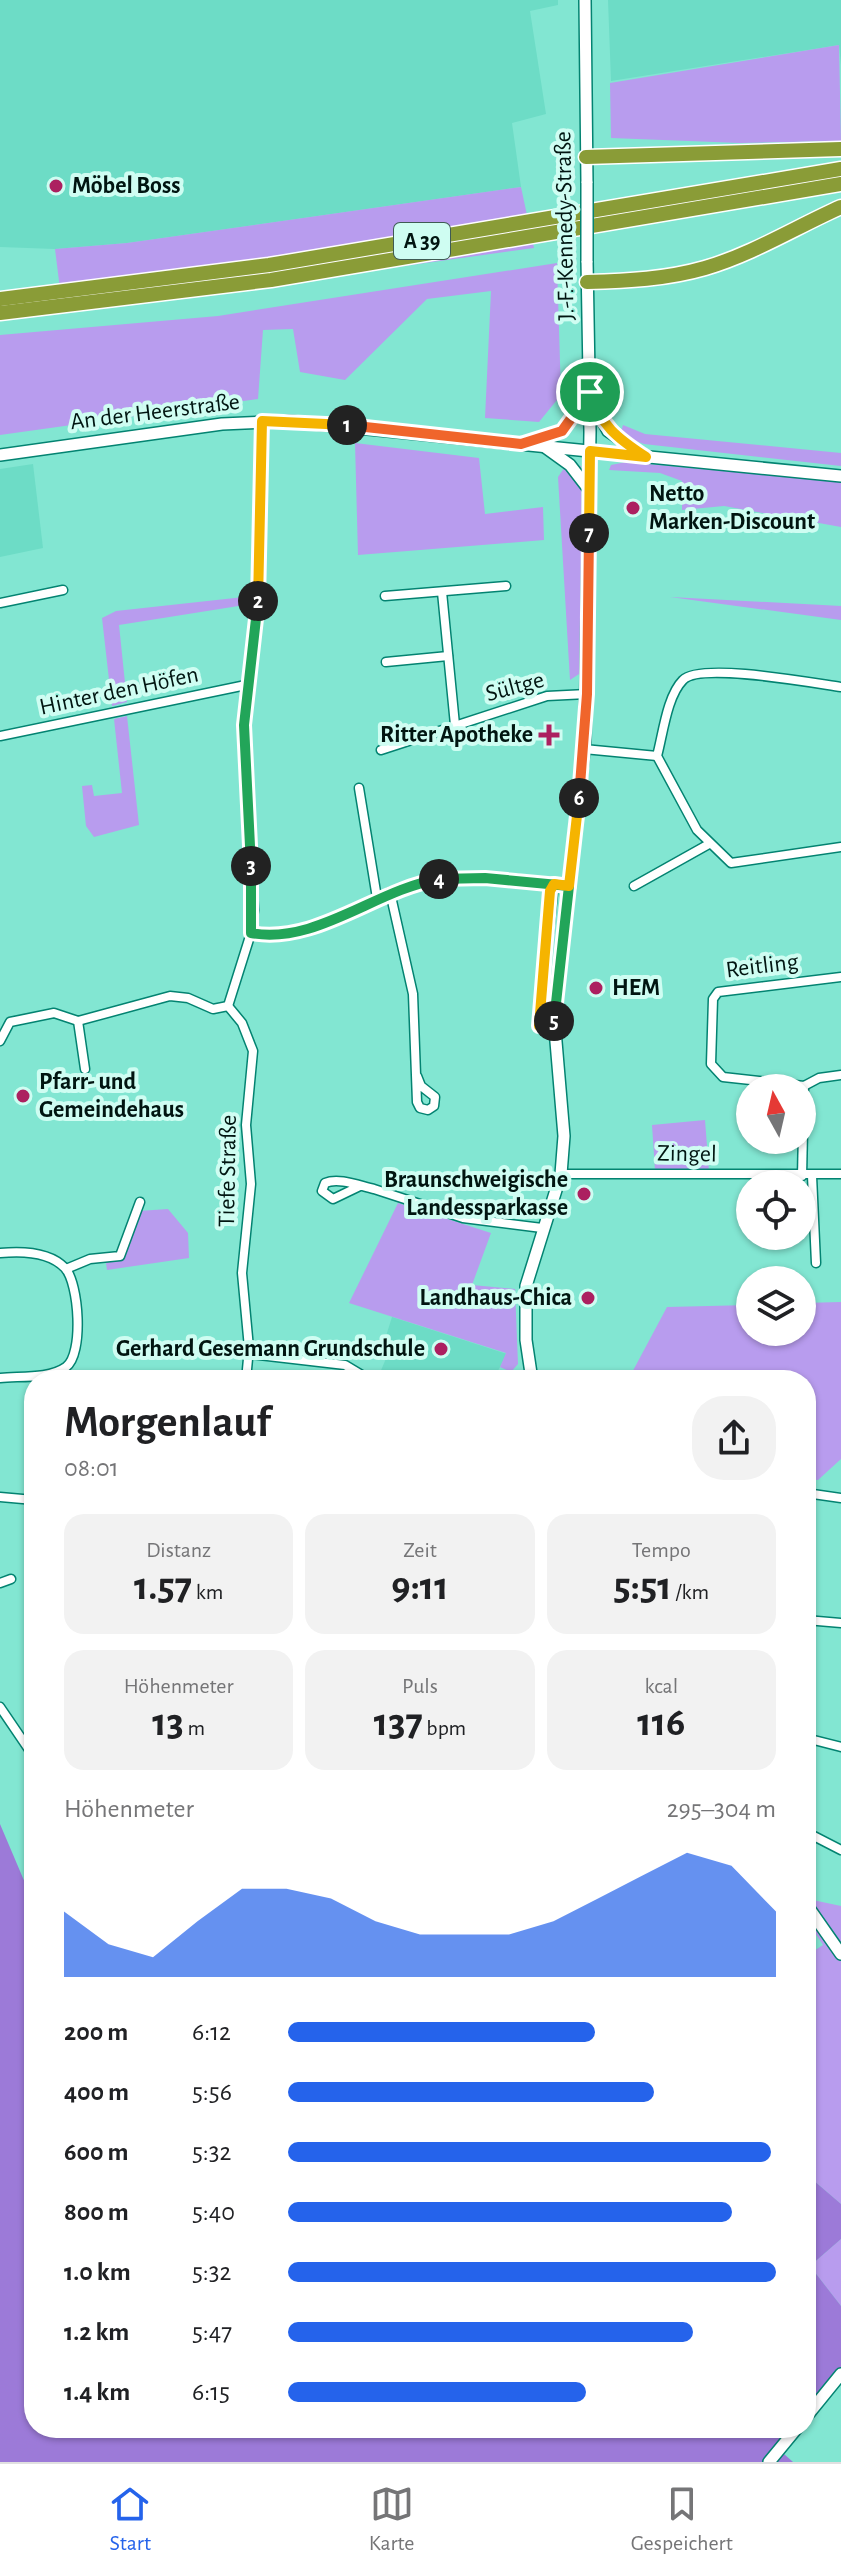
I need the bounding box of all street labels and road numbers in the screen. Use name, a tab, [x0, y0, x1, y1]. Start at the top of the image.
street label: J.-F.-Kennedy-Straße	[551, 131, 579, 321]
road number: A 39	[394, 223, 450, 259]
street label: An der Heerstraße	[69, 390, 241, 434]
street label: Hinter den Höfen	[37, 662, 201, 720]
street label: Sültge	[483, 668, 547, 706]
street label: Reitling	[724, 950, 800, 982]
street label: Tiefe Straße	[215, 1115, 241, 1227]
street label: Zingel	[657, 1141, 717, 1167]

